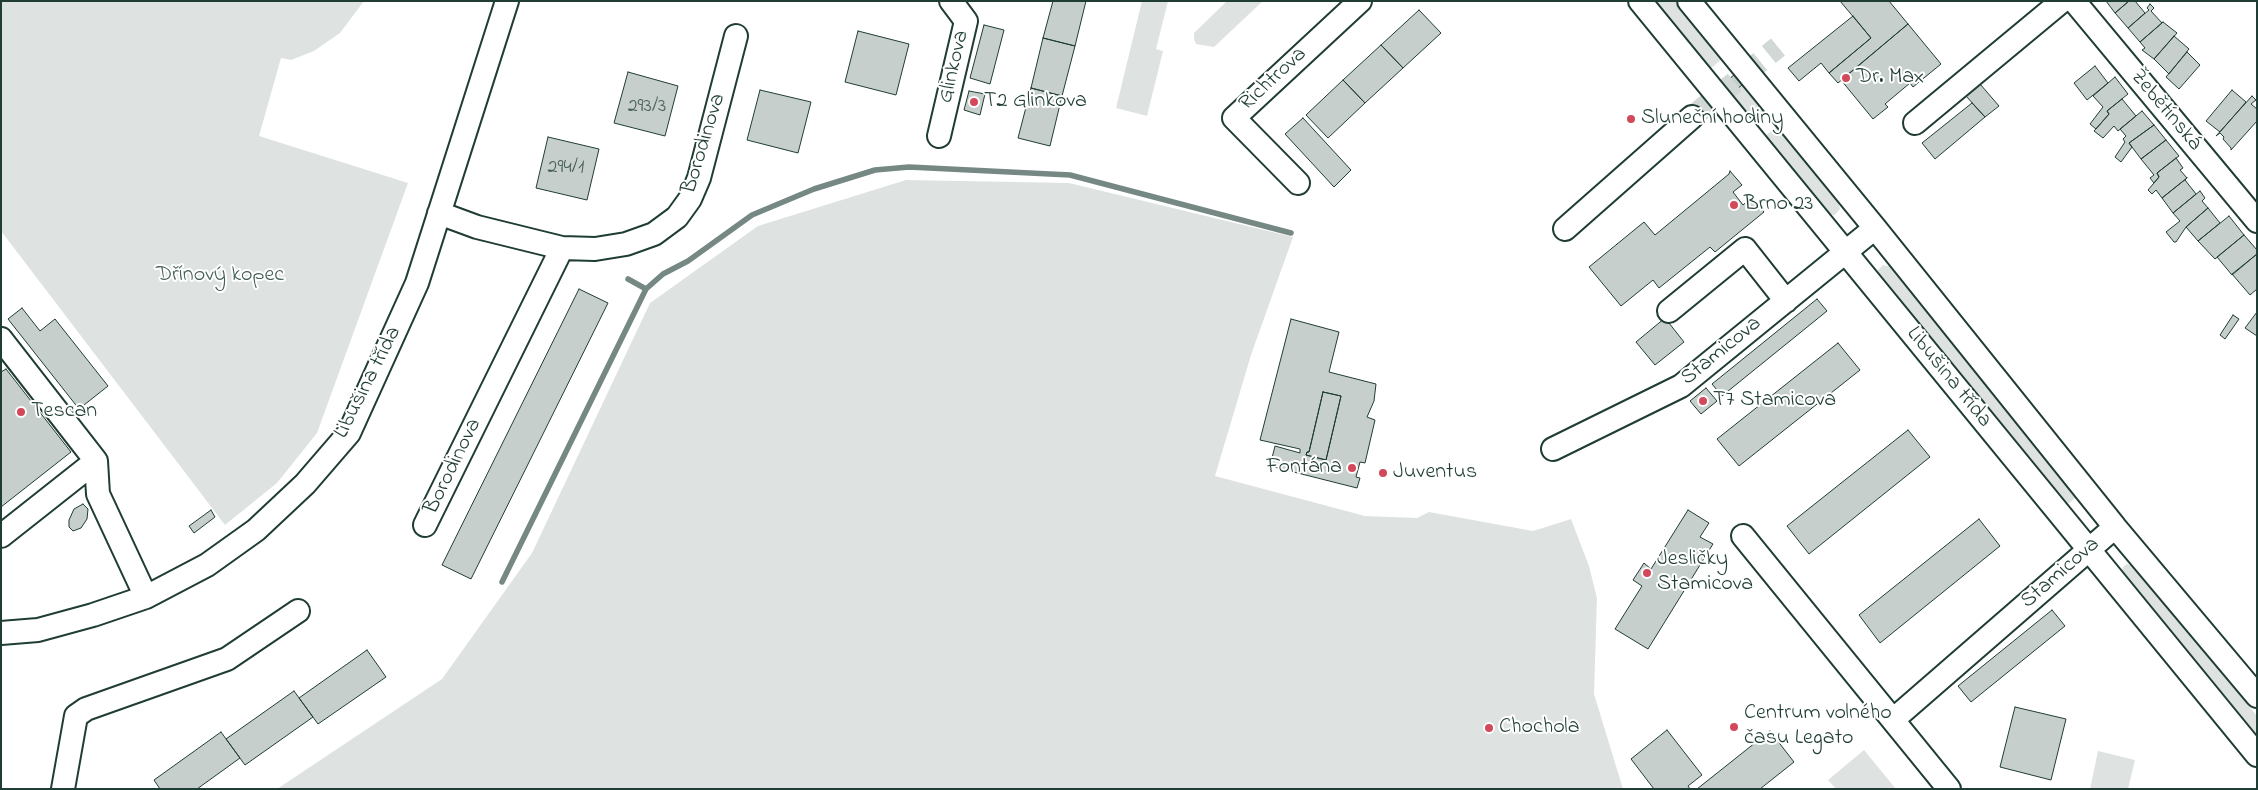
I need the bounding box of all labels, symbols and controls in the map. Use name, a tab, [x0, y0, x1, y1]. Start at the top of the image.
street label: Glinkova	[934, 28, 976, 106]
street label: Richtrova	[1235, 42, 1313, 118]
place label: Dr. Max	[1856, 65, 1924, 91]
street label: Žebětínská	[2123, 65, 2207, 157]
marker: Dr. Max	[1840, 72, 1852, 84]
place label: T2 Glinkova	[984, 89, 1087, 115]
street label: Borodinova	[677, 91, 733, 197]
house number: 293/3	[628, 96, 666, 120]
marker: T2 Glinkova	[968, 96, 980, 108]
place label: Sluneční hodiny	[1641, 106, 1783, 132]
marker: Sluneční hodiny	[1625, 113, 1637, 125]
house number: 294/1	[548, 157, 584, 181]
place label: Brno 23	[1744, 192, 1813, 218]
marker: Brno 23	[1728, 199, 1740, 211]
park label: Dřínový kopec	[156, 263, 284, 289]
street label: Stamicova	[1676, 312, 1768, 392]
street label: Libušina třída	[1899, 322, 1997, 434]
street label: Libušina třída	[330, 323, 408, 443]
place label: T7 Stamicova	[1713, 388, 1836, 414]
marker: T7 Stamicova	[1697, 395, 1709, 407]
place label: Tescan	[31, 399, 97, 425]
marker: Tescan	[15, 406, 27, 418]
street label: Borodinova	[419, 415, 489, 519]
place label: Fontána	[1266, 455, 1342, 481]
place label: Juventus	[1393, 460, 1477, 486]
marker: Fontána	[1346, 462, 1358, 474]
marker: Juventus	[1377, 467, 1389, 479]
street label: Stamicova	[2016, 533, 2106, 615]
place label: Jesličky Stamicova	[1657, 547, 1753, 598]
marker: Jesličky Stamicova	[1641, 567, 1653, 579]
place label: Centrum volného času Legato	[1744, 701, 1892, 752]
place label: Chochola	[1499, 715, 1580, 741]
marker: Centrum volného času Legato	[1728, 721, 1740, 733]
marker: Chochola	[1483, 722, 1495, 734]

